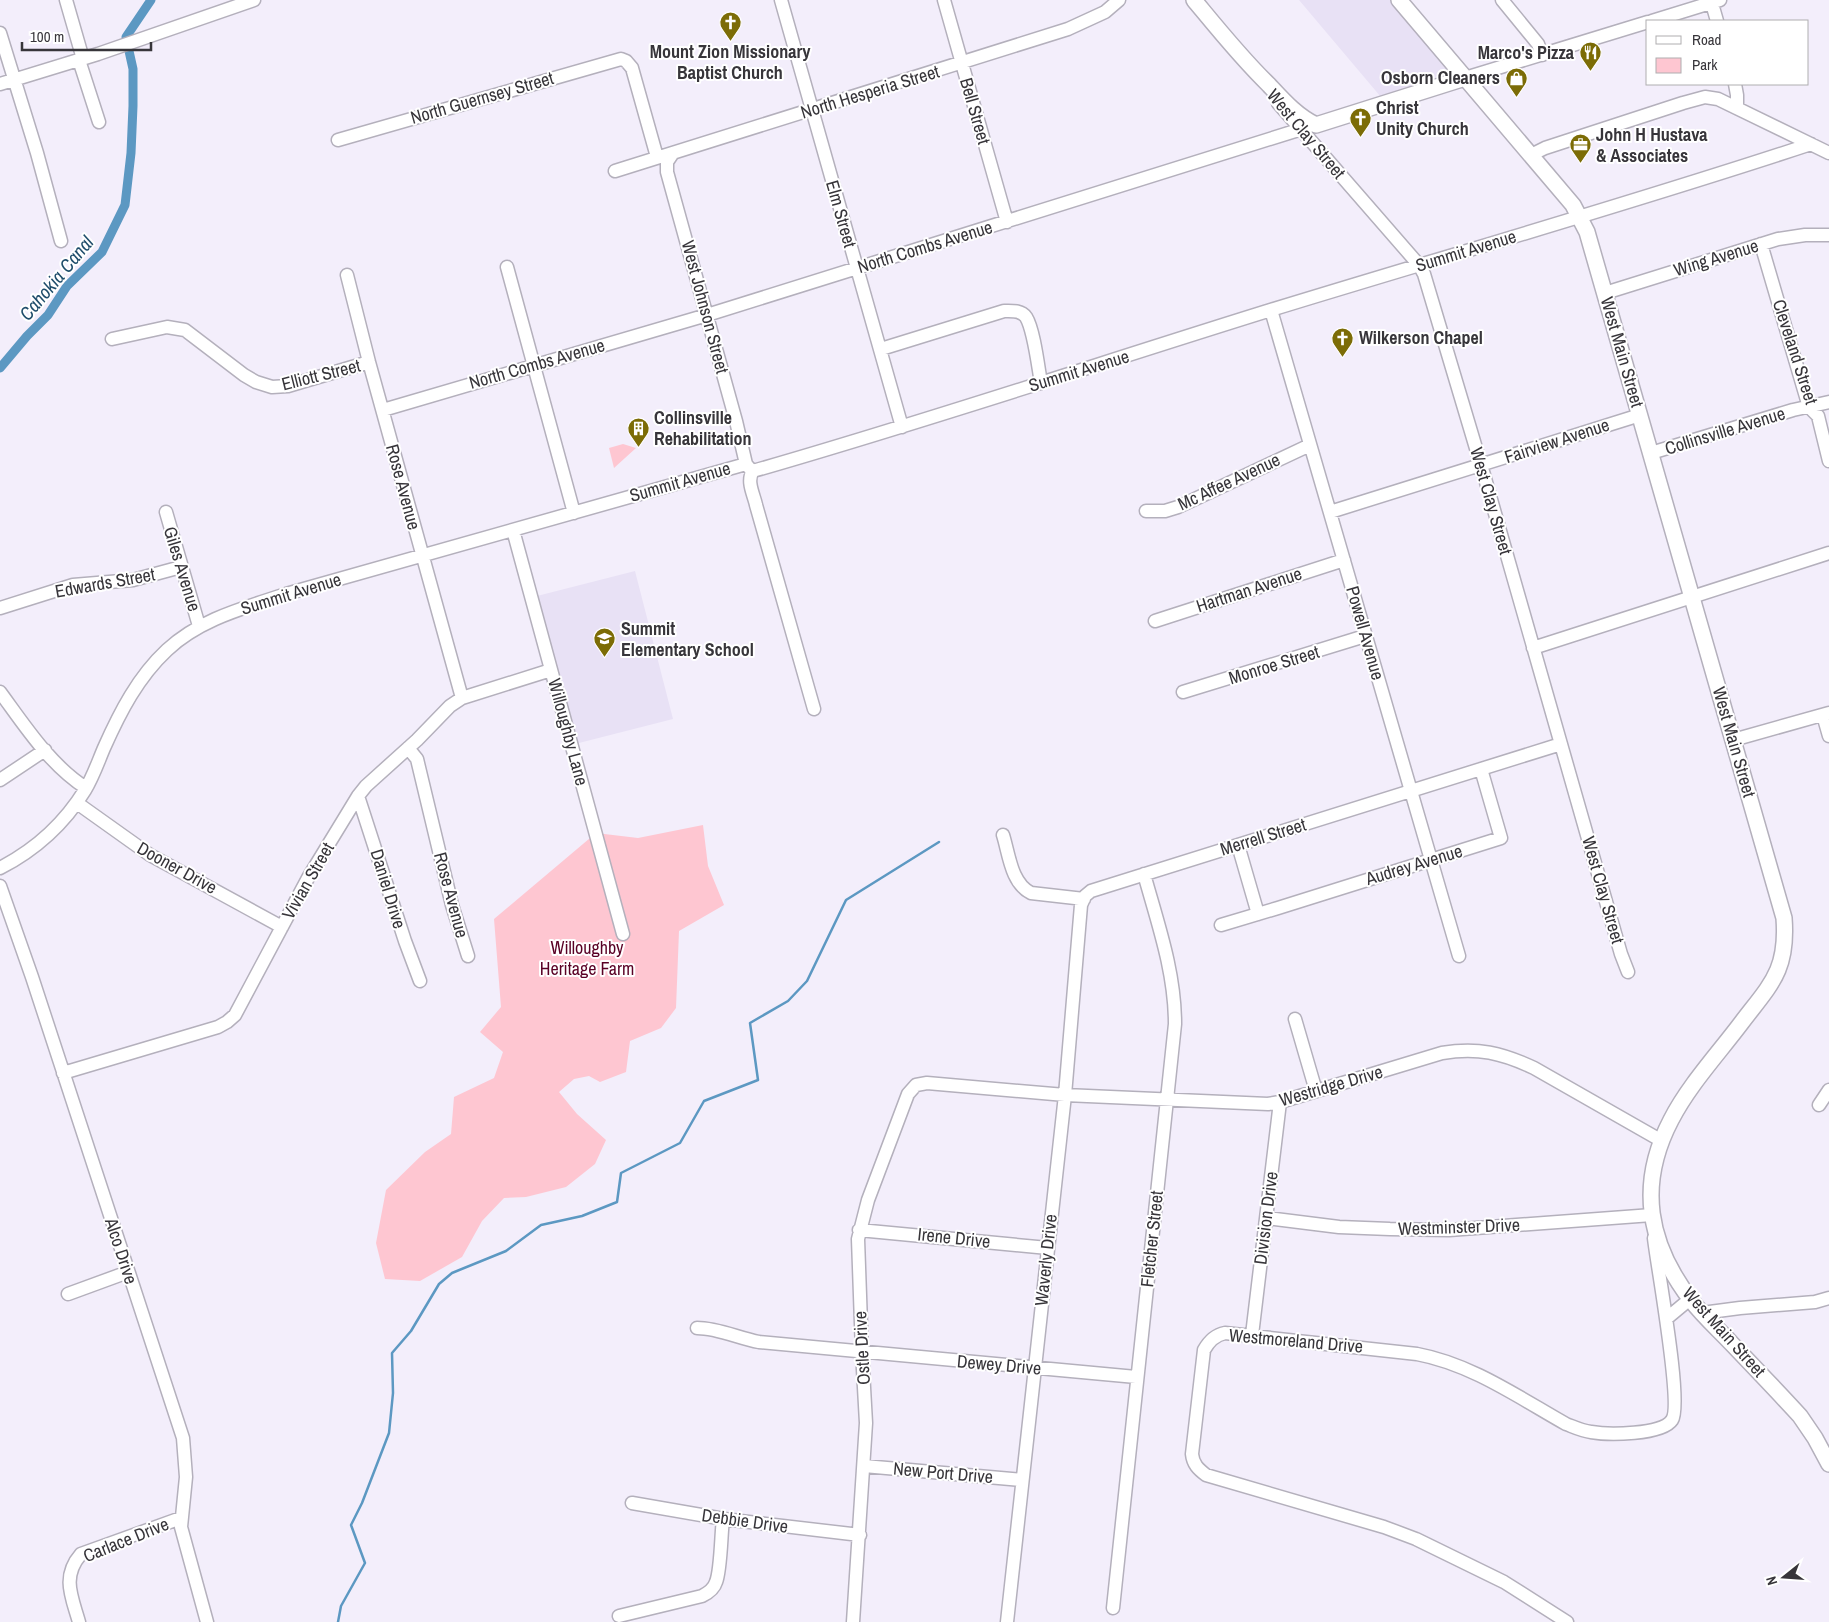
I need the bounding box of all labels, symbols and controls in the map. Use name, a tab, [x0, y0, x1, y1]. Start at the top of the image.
church icon: Mount Zion Missionary Baptist Church	[718, 10, 742, 41]
scale bar	[22, 20, 151, 52]
legend	[1646, 20, 1809, 85]
text: 100 m	[30, 26, 64, 47]
text: Road	[1692, 29, 1721, 50]
place label: Mount Zion Missionary Baptist Church	[650, 39, 811, 85]
place label: Marco's Pizza	[1478, 40, 1575, 65]
restaurant icon: Marco's Pizza	[1578, 41, 1602, 72]
text: Park	[1692, 54, 1718, 75]
street label: North Hesperia Street	[798, 59, 942, 124]
street label: North Guernsey Street	[407, 65, 556, 130]
place label: Osborn Cleaners	[1381, 65, 1500, 90]
shop icon: Osborn Cleaners	[1504, 66, 1528, 97]
street label: Bell Street	[954, 75, 997, 147]
street label: West Clay Street	[1261, 83, 1351, 184]
place label: Christ Unity Church	[1376, 95, 1469, 141]
church icon: Christ Unity Church	[1348, 106, 1372, 137]
place label: John H Hustava & Associates	[1596, 122, 1708, 168]
office icon: John H Hustava & Associates	[1568, 133, 1592, 164]
street label: Elm Street	[820, 177, 863, 250]
street label: North Combs Avenue	[854, 214, 995, 279]
street label: Summit Avenue	[1412, 223, 1519, 278]
water label: Cahokia Canal	[13, 230, 99, 326]
street label: Wing Avenue	[1670, 233, 1761, 282]
street label: West Johnson Street	[676, 238, 735, 376]
street label: West Main Street	[1595, 294, 1650, 410]
street label: Cleveland Street	[1767, 296, 1824, 408]
place label: Wilkerson Chapel	[1359, 325, 1483, 350]
church icon: Wilkerson Chapel	[1331, 326, 1355, 357]
street label: North Combs Avenue	[466, 332, 608, 395]
street label: Summit Avenue	[1025, 343, 1132, 398]
street label: Elliott Street	[279, 353, 363, 396]
street label: Collinsville Avenue	[1662, 400, 1788, 461]
place label: Collinsville Rehabilitation	[654, 405, 752, 451]
street label: Fairview Avenue	[1501, 412, 1613, 469]
building icon: Collinsville Rehabilitation	[626, 416, 650, 447]
street label: Rose Avenue	[380, 441, 427, 532]
street label: West Clay Street	[1464, 444, 1519, 557]
street label: Mc Affee Avenue	[1174, 447, 1284, 516]
street label: Summit Avenue	[626, 455, 733, 508]
street label: Giles Avenue	[158, 523, 207, 614]
street label: Edwards Street	[53, 561, 157, 604]
street label: Hartman Avenue	[1193, 561, 1305, 618]
street label: Summit Avenue	[237, 566, 344, 621]
street label: Powell Avenue	[1340, 583, 1391, 683]
place label: Summit Elementary School	[621, 616, 754, 662]
school or university icon: Summit Elementary School	[593, 627, 617, 658]
street label: Monroe Street	[1225, 639, 1322, 690]
street label: Willoughby Lane	[542, 676, 595, 788]
street label: West Main Street	[1707, 684, 1762, 800]
street label: Merrell Street	[1217, 812, 1309, 861]
street label: West Clay Street	[1576, 833, 1631, 946]
street label: Dooner Drive	[133, 835, 222, 900]
street label: Vivian Street	[275, 838, 340, 924]
street label: Audrey Avenue	[1361, 838, 1465, 891]
street label: Daniel Drive	[365, 846, 412, 932]
street label: Rose Avenue	[428, 849, 475, 940]
park label: Willoughby Heritage Farm	[540, 935, 634, 981]
street label: Westridge Drive	[1276, 1059, 1385, 1112]
street label: Division Drive	[1247, 1170, 1284, 1266]
street label: Fletcher Street	[1134, 1190, 1169, 1288]
street label: Westminster Drive	[1398, 1212, 1520, 1241]
street label: Waverly Drive	[1028, 1213, 1063, 1307]
street label: Alco Drive	[99, 1214, 144, 1287]
street label: Irene Drive	[916, 1221, 992, 1254]
street label: West Main Street	[1677, 1281, 1772, 1382]
street label: Ostle Drive	[847, 1311, 876, 1386]
street label: Westmoreland Drive	[1228, 1322, 1364, 1359]
street label: Dewey Drive	[956, 1348, 1042, 1381]
street label: New Port Drive	[892, 1456, 994, 1489]
street label: Debbie Drive	[700, 1502, 790, 1539]
street label: Carlace Drive	[79, 1511, 172, 1568]
north arrow	[1759, 1552, 1809, 1602]
text: N	[1762, 1574, 1781, 1587]

